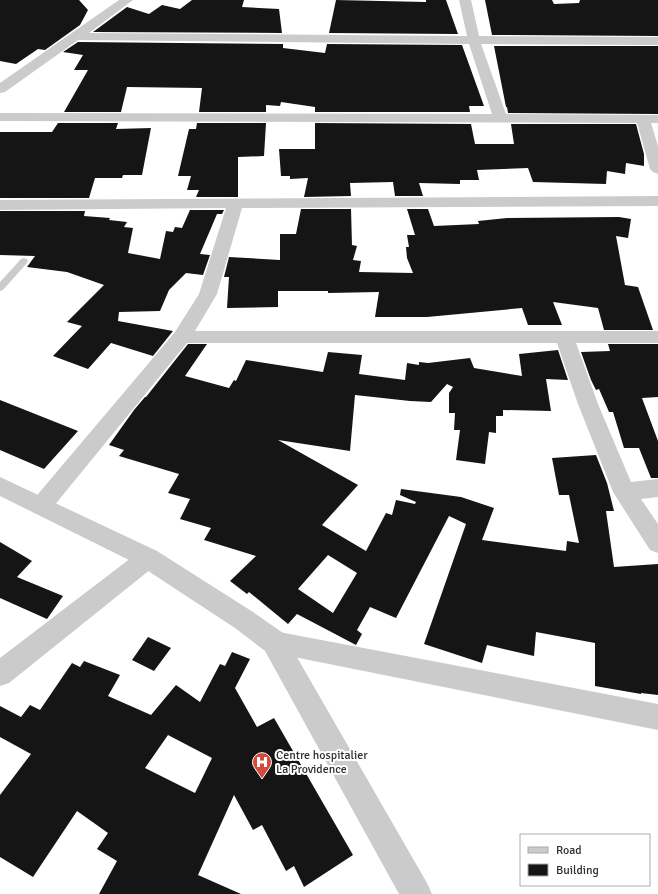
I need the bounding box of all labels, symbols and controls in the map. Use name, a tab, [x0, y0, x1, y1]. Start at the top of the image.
place label: Centre hospitalier La Providence	[276, 748, 368, 777]
hospital icon: Centre hospitalier La Providence	[251, 751, 273, 779]
legend	[520, 834, 650, 886]
text: Road	[556, 843, 582, 858]
text: Building	[556, 863, 599, 878]

